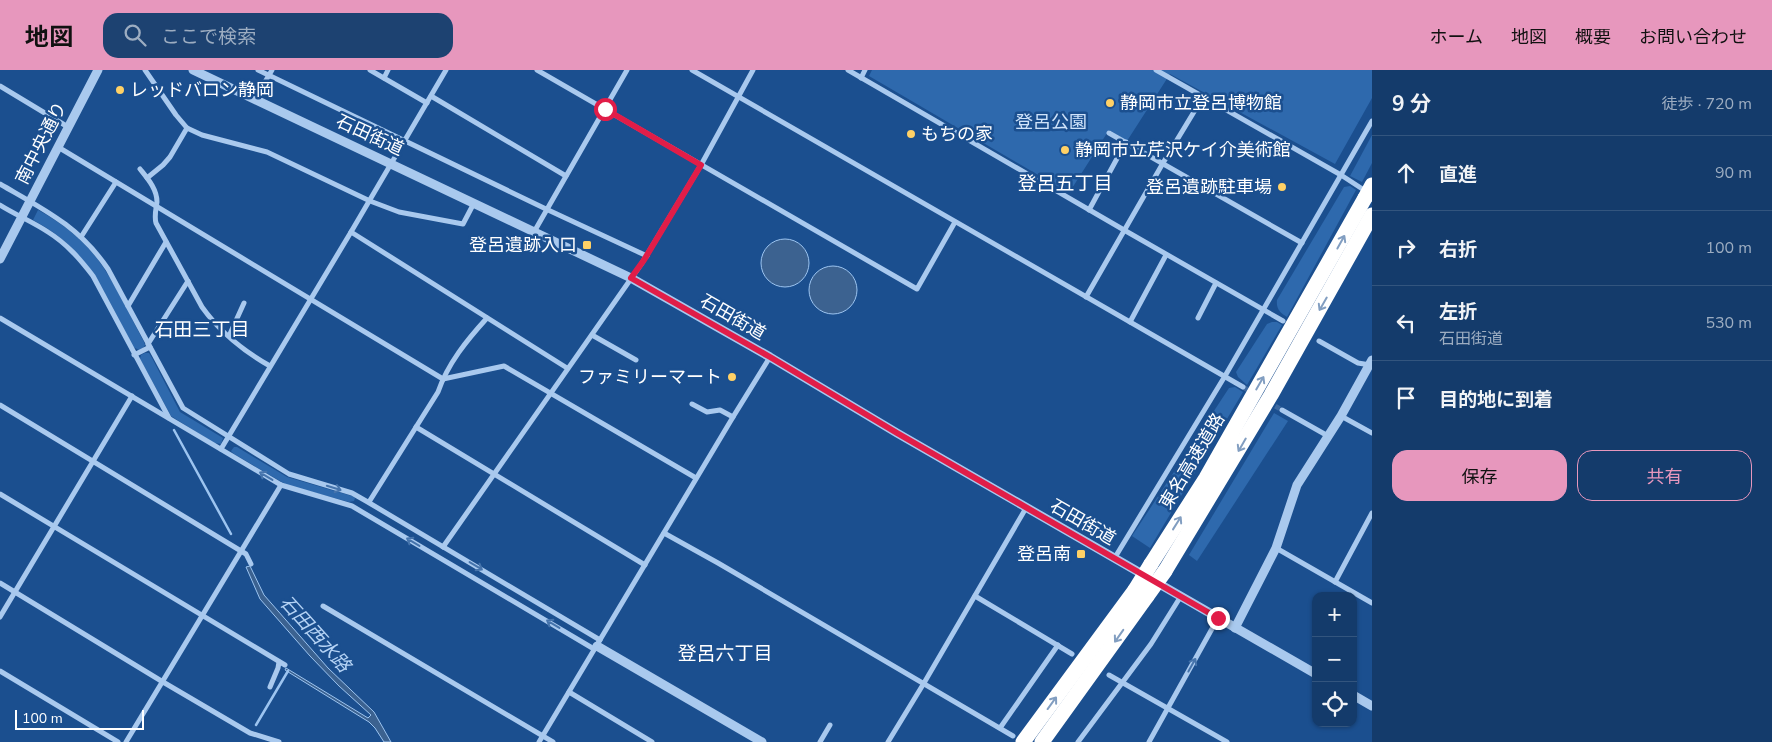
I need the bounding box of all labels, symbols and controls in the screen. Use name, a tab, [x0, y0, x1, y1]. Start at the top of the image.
search box	[103, 13, 453, 58]
text: 地図	[25, 21, 73, 53]
icon: search	[121, 21, 149, 49]
text: ここで検索	[161, 24, 256, 50]
text: ホーム	[1430, 25, 1483, 49]
text: 地図	[1511, 25, 1547, 49]
text: 概要	[1575, 25, 1611, 49]
text: お問い合わせ	[1639, 25, 1747, 49]
place label: レッドバロン静岡	[130, 78, 274, 102]
marker: レッドバロン静岡	[114, 84, 126, 96]
text: 9 分	[1392, 90, 1431, 118]
place label: 静岡市立登呂博物館	[1120, 91, 1282, 115]
text: 徒歩 · 720 m	[1662, 93, 1752, 115]
street label: 南中央通り	[10, 97, 72, 189]
marker: 静岡市立登呂博物館	[1104, 97, 1116, 109]
route start	[594, 98, 617, 121]
street label: 石田街道	[332, 109, 408, 161]
park label: 登呂公園	[1015, 110, 1087, 134]
place label: もちの家	[921, 122, 993, 146]
marker: もちの家	[905, 128, 917, 140]
place label: 静岡市立芹沢ケイ介美術館	[1075, 138, 1291, 162]
marker: 静岡市立芹沢ケイ介美術館	[1059, 144, 1071, 156]
icon: ahead	[1392, 159, 1420, 187]
text: 直進	[1439, 162, 1477, 188]
text: 90 m	[1715, 162, 1752, 184]
district label: 登呂五丁目	[1017, 171, 1113, 197]
place label: 登呂遺跡駐車場	[1146, 175, 1272, 199]
marker: 登呂遺跡駐車場	[1276, 181, 1288, 193]
place label: 登呂遺跡入口	[469, 233, 577, 257]
one-way arrow	[1336, 234, 1346, 249]
icon: right	[1392, 234, 1420, 262]
text: 右折	[1439, 237, 1477, 263]
text: 100 m	[1705, 237, 1752, 259]
marker: 登呂遺跡入口	[581, 239, 593, 251]
street label: 石田街道	[696, 289, 770, 345]
one-way arrow	[1317, 296, 1327, 310]
text: 左折	[1439, 299, 1477, 325]
icon: left	[1392, 309, 1420, 337]
text: 530 m	[1705, 312, 1752, 334]
district label: 石田三丁目	[154, 317, 250, 343]
text: 石田街道	[1439, 328, 1503, 350]
place label: ファミリーマート	[578, 365, 722, 389]
marker: ファミリーマート	[726, 371, 738, 383]
one-way arrow	[1256, 376, 1266, 390]
icon: arrive	[1392, 384, 1420, 412]
text: 目的地に到着	[1439, 387, 1553, 413]
street label: 東名高速道路	[1154, 409, 1230, 513]
one-way arrow	[1236, 437, 1246, 451]
button: 保存	[1392, 450, 1567, 501]
button: 共有	[1577, 450, 1752, 501]
one-way arrow	[259, 471, 273, 481]
one-way arrow	[326, 484, 342, 493]
street label: 石田街道	[1046, 494, 1120, 550]
one-way arrow	[1173, 516, 1183, 530]
one-way arrow	[406, 536, 420, 546]
place label: 登呂南	[1017, 542, 1071, 566]
marker: 登呂南	[1075, 548, 1087, 560]
one-way arrow	[468, 562, 482, 572]
water label: 石田西水路	[274, 590, 358, 679]
map controls	[1312, 592, 1357, 727]
button: +	[1312, 592, 1357, 637]
route end	[1207, 607, 1230, 630]
one-way arrow	[546, 619, 560, 629]
one-way arrow	[1114, 629, 1124, 643]
button: −	[1312, 637, 1357, 682]
district label: 登呂六丁目	[677, 641, 773, 667]
one-way arrow	[1188, 658, 1197, 673]
button: locate	[1312, 682, 1357, 727]
one-way arrow	[1047, 696, 1057, 710]
scale bar	[15, 707, 144, 730]
text: 100 m	[22, 709, 63, 728]

